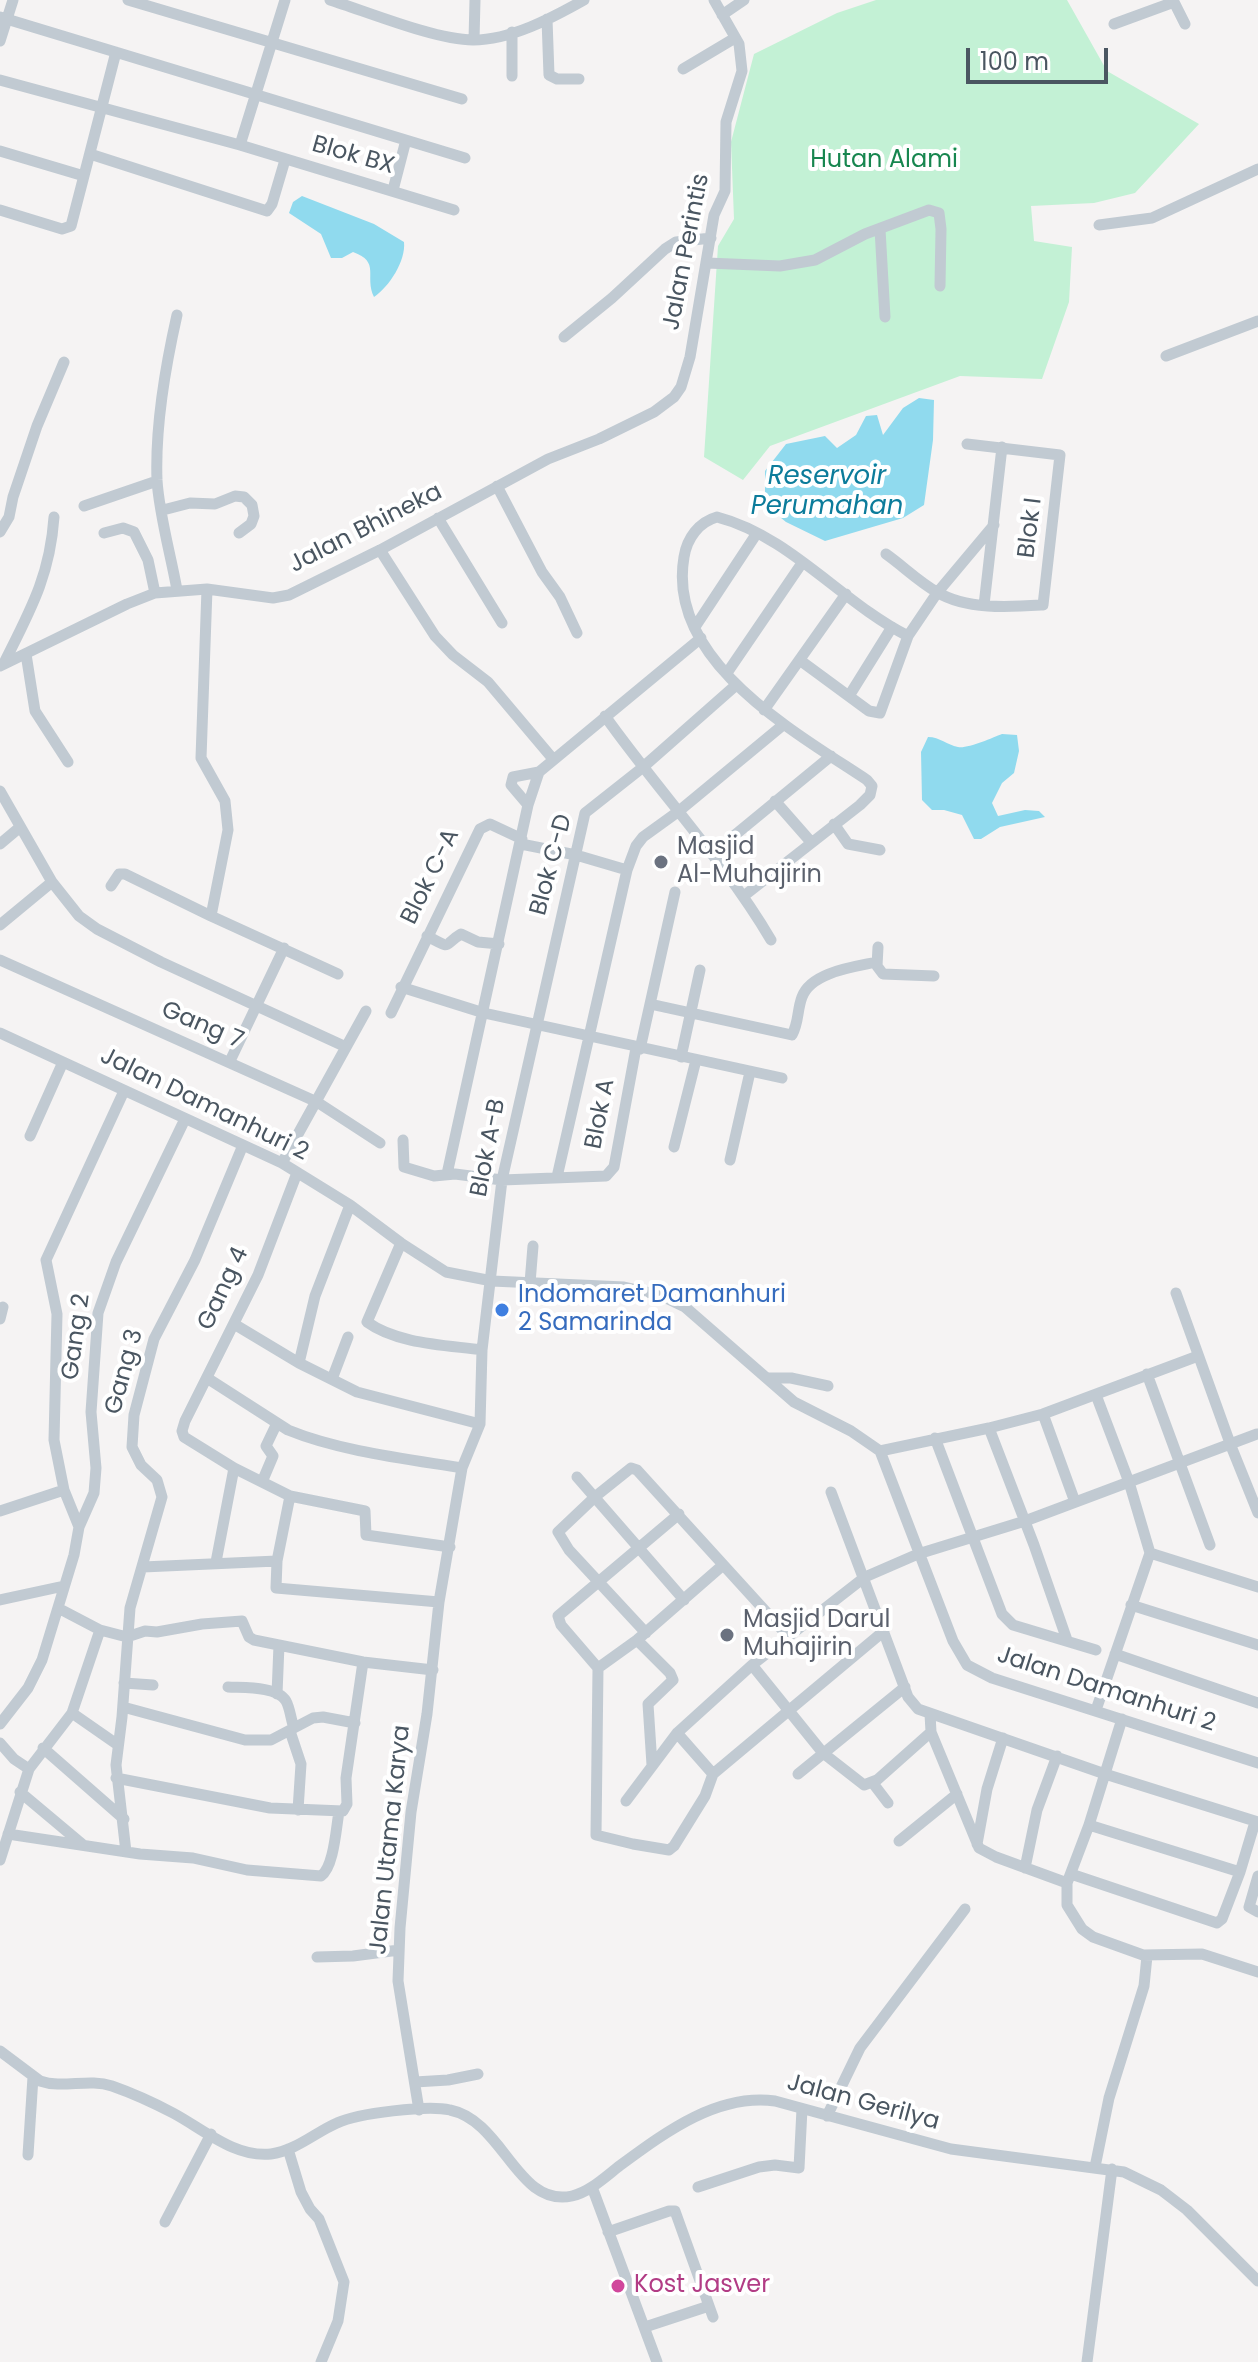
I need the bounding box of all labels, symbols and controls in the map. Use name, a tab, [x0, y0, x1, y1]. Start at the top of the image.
scale bar	[970, 32, 1112, 82]
text: 100 m	[980, 45, 1049, 78]
street label: Blok BX	[308, 131, 398, 181]
park label: Hutan Alami	[810, 147, 958, 175]
street label: Jalan Perintis	[658, 171, 716, 333]
water label: Reservoir Perumahan	[751, 461, 903, 522]
street label: Jalan Bhineka	[285, 478, 447, 580]
street label: Blok I	[1013, 496, 1049, 560]
street label: Blok C-D	[525, 811, 579, 919]
street label: Blok C-A	[396, 825, 466, 929]
place label: Masjid Al-Muhajirin	[677, 834, 822, 890]
marker: Masjid Al-Muhajirin	[652, 853, 670, 871]
street label: Gang 7	[157, 996, 247, 1056]
street label: Jalan Damanhuri 2	[95, 1042, 313, 1168]
street label: Blok A	[580, 1076, 622, 1152]
street label: Blok A-B	[465, 1097, 513, 1199]
street label: Gang 4	[192, 1243, 256, 1335]
place label: Indomaret Damanhuri 2 Samarinda	[518, 1282, 786, 1338]
street label: Gang 2	[57, 1292, 97, 1382]
marker: Indomaret Damanhuri 2 Samarinda	[493, 1301, 511, 1319]
street label: Gang 3	[100, 1326, 150, 1418]
place label: Masjid Darul Muhajirin	[743, 1607, 890, 1663]
marker: Masjid Darul Muhajirin	[718, 1626, 736, 1644]
street label: Jalan Damanhuri 2	[993, 1641, 1219, 1739]
street label: Jalan Utama Karya	[365, 1724, 417, 1956]
street label: Jalan Gerilya	[784, 2069, 942, 2137]
place label: Kost Jasver	[634, 2272, 770, 2300]
marker: Kost Jasver	[609, 2277, 627, 2295]

